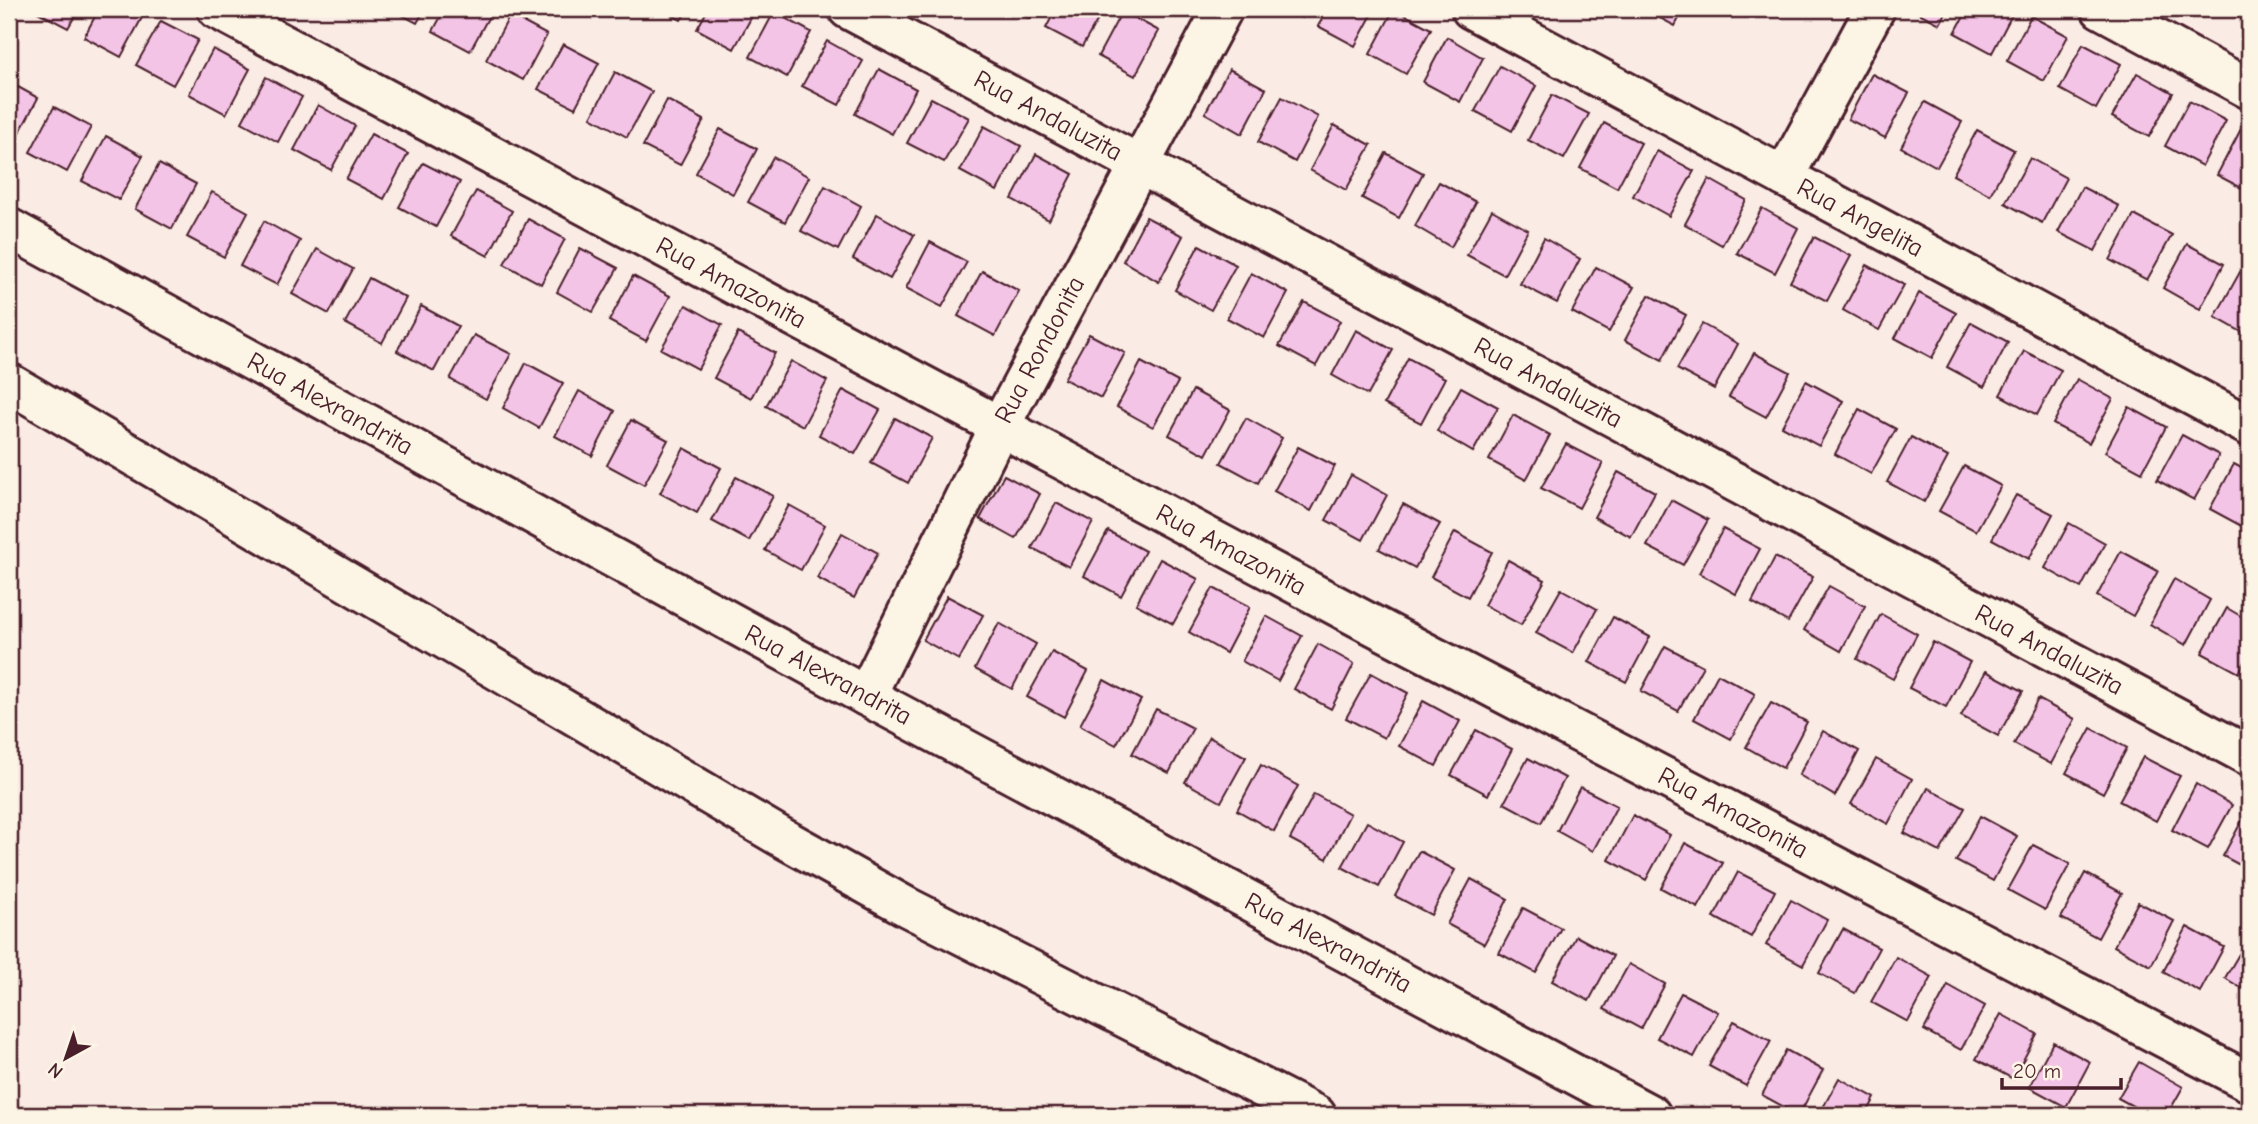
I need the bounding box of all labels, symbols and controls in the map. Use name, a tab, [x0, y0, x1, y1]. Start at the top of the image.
street label: Rua Andaluzita	[969, 64, 1127, 168]
street label: Rua Angelita	[1792, 172, 1928, 264]
street label: Rua Amazonita	[651, 231, 811, 335]
street label: Rua Rondonita	[989, 271, 1091, 429]
street label: Rua Andaluzita	[1469, 331, 1627, 435]
street label: Rua Alexrandrita	[242, 346, 418, 462]
street label: Rua Amazonita	[1151, 498, 1311, 602]
street label: Rua Andaluzita	[1970, 598, 2128, 702]
street label: Rua Alexrandrita	[739, 618, 917, 732]
street label: Rua Amazonita	[1653, 761, 1813, 865]
street label: Rua Alexrandrita	[1239, 886, 1417, 1000]
north arrow	[32, 1023, 102, 1092]
scale bar	[2002, 1047, 2122, 1091]
text: N	[44, 1058, 68, 1083]
text: 20 m	[2013, 1059, 2061, 1083]

